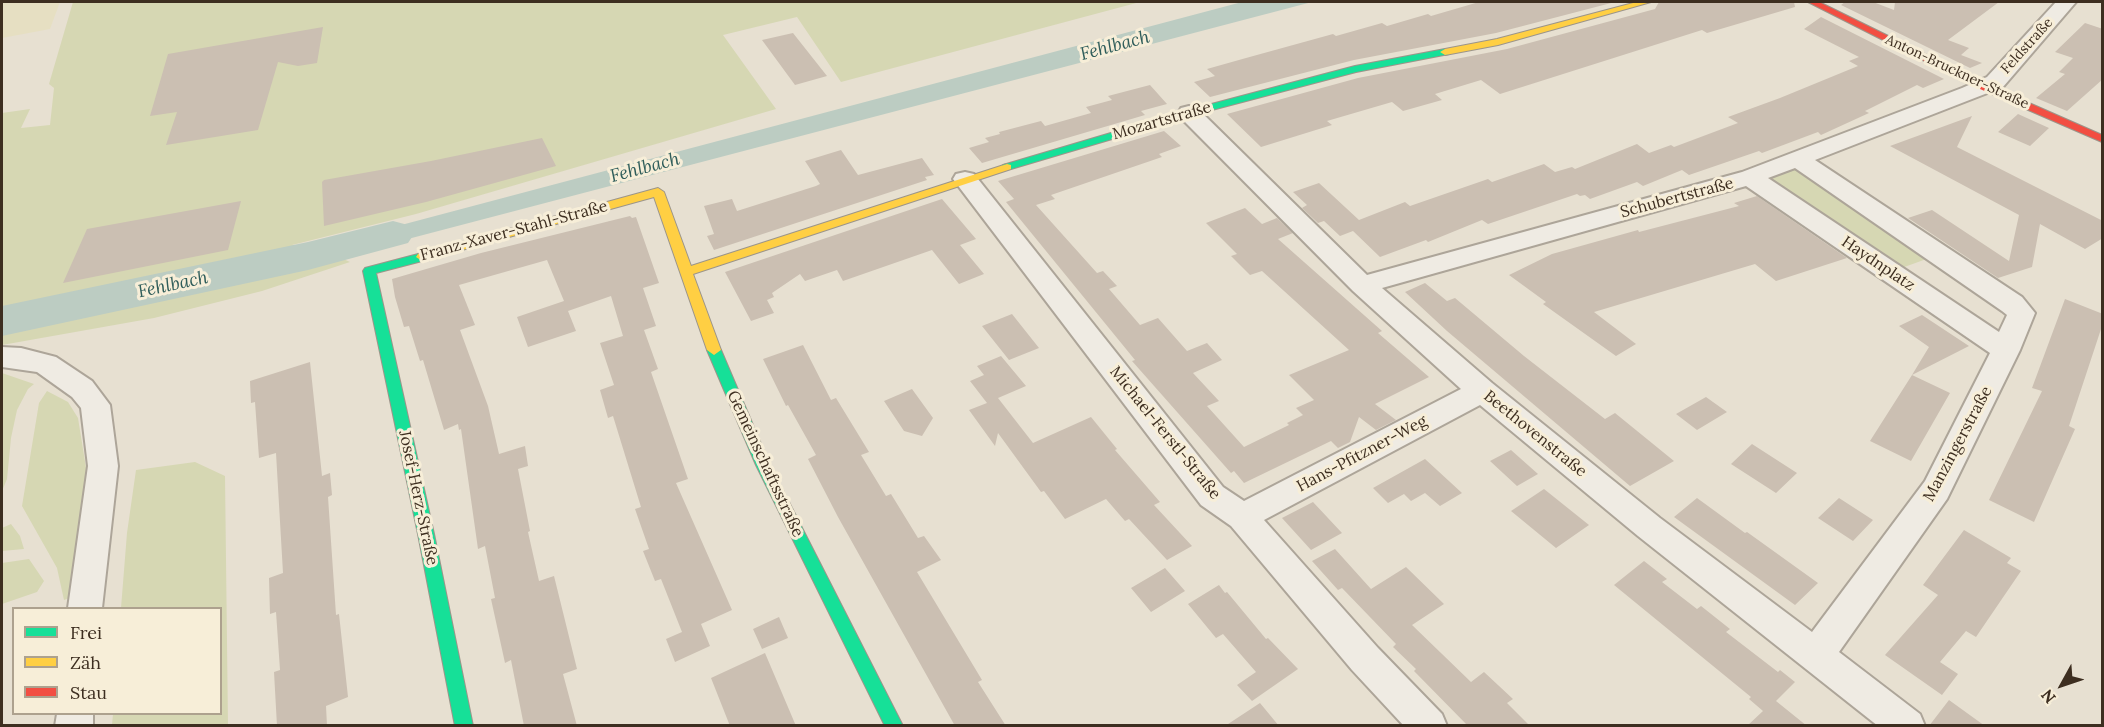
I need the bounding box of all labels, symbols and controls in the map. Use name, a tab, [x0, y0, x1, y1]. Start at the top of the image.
street label: Feldstraße	[1998, 15, 2056, 77]
water label: Fehlbach	[1078, 26, 1152, 66]
street label: Anton-Bruckner-Straße	[1883, 31, 2031, 113]
street label: Mozartstraße	[1110, 98, 1214, 144]
water label: Fehlbach	[608, 148, 682, 188]
street label: Schubertstraße	[1618, 174, 1736, 222]
street label: Franz-Xaver-Stahl-Straße	[418, 197, 610, 265]
street label: Haydnplatz	[1838, 232, 1918, 296]
water label: Fehlbach	[136, 267, 210, 303]
street label: Michael-Ferstl-Straße	[1105, 363, 1225, 503]
street label: Manzingerstraße	[1920, 383, 1996, 505]
street label: Beethovenstraße	[1480, 387, 1590, 481]
street label: Gemeinschaftsstraße	[723, 388, 807, 540]
street label: Hans-Pfitzner-Weg	[1294, 412, 1430, 496]
street label: Josef-Herz-Straße	[394, 429, 442, 567]
legend	[12, 607, 222, 715]
text: Frei	[70, 621, 102, 644]
text: Zäh	[70, 651, 101, 674]
north arrow	[2032, 655, 2092, 715]
text: Stau	[70, 681, 107, 704]
text: N	[2037, 685, 2060, 708]

